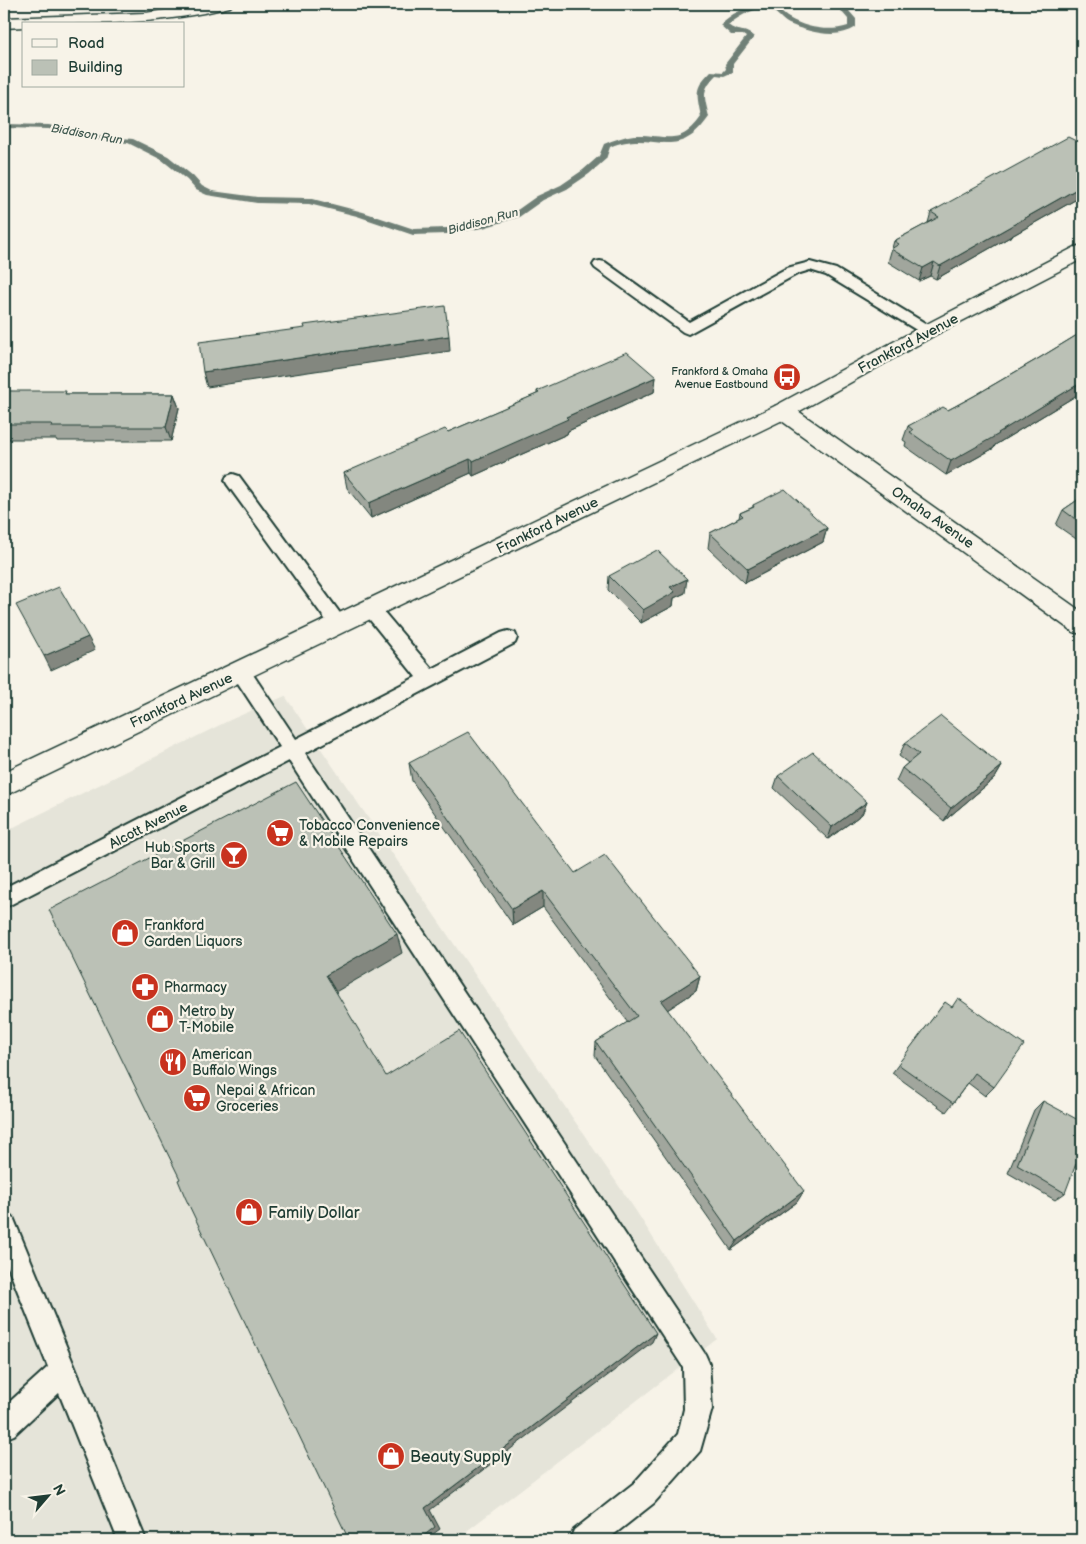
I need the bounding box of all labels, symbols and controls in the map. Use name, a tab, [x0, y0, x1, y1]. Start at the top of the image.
legend	[22, 22, 185, 88]
text: Road	[68, 34, 104, 53]
text: Building	[68, 58, 123, 77]
water label: Biddison Run	[50, 121, 124, 148]
water label: Biddison Run	[446, 205, 520, 238]
street label: Frankford Avenue	[855, 310, 961, 377]
bus stop icon: Frankford & Omaha Avenue Eastbound	[772, 362, 802, 392]
place label: Frankford & Omaha Avenue Eastbound	[671, 365, 768, 391]
street label: Omaha Avenue	[888, 483, 977, 552]
street label: Frankford Avenue	[494, 493, 601, 557]
street label: Frankford Avenue	[127, 669, 235, 732]
street label: Alcott Avenue	[106, 798, 190, 853]
place label: Tobacco Convenience & Mobile Repairs	[299, 817, 440, 850]
supermarket icon: Tobacco Convenience & Mobile Repairs	[265, 818, 295, 848]
place label: Hub Sports Bar & Grill	[145, 839, 215, 872]
bar icon: Hub Sports Bar & Grill	[219, 840, 249, 870]
place label: Frankford Garden Liquors	[144, 917, 243, 950]
shop icon: Frankford Garden Liquors	[110, 918, 140, 948]
pharmacy icon: Pharmacy	[130, 972, 160, 1002]
place label: Pharmacy	[164, 979, 227, 996]
place label: Metro by T-Mobile	[179, 1003, 235, 1036]
shop icon: Metro by T-Mobile	[145, 1004, 175, 1034]
place label: American Buffalo Wings	[192, 1046, 277, 1079]
restaurant icon: American Buffalo Wings	[158, 1047, 188, 1077]
place label: Nepai & African Groceries	[216, 1082, 316, 1115]
supermarket icon: Nepai & African Groceries	[182, 1083, 212, 1113]
shop icon: Family Dollar	[234, 1197, 264, 1227]
place label: Family Dollar	[268, 1204, 360, 1223]
shop icon: Beauty Supply	[376, 1441, 406, 1471]
place label: Beauty Supply	[410, 1448, 512, 1467]
north arrow	[22, 1472, 72, 1522]
text: N	[49, 1481, 69, 1499]

